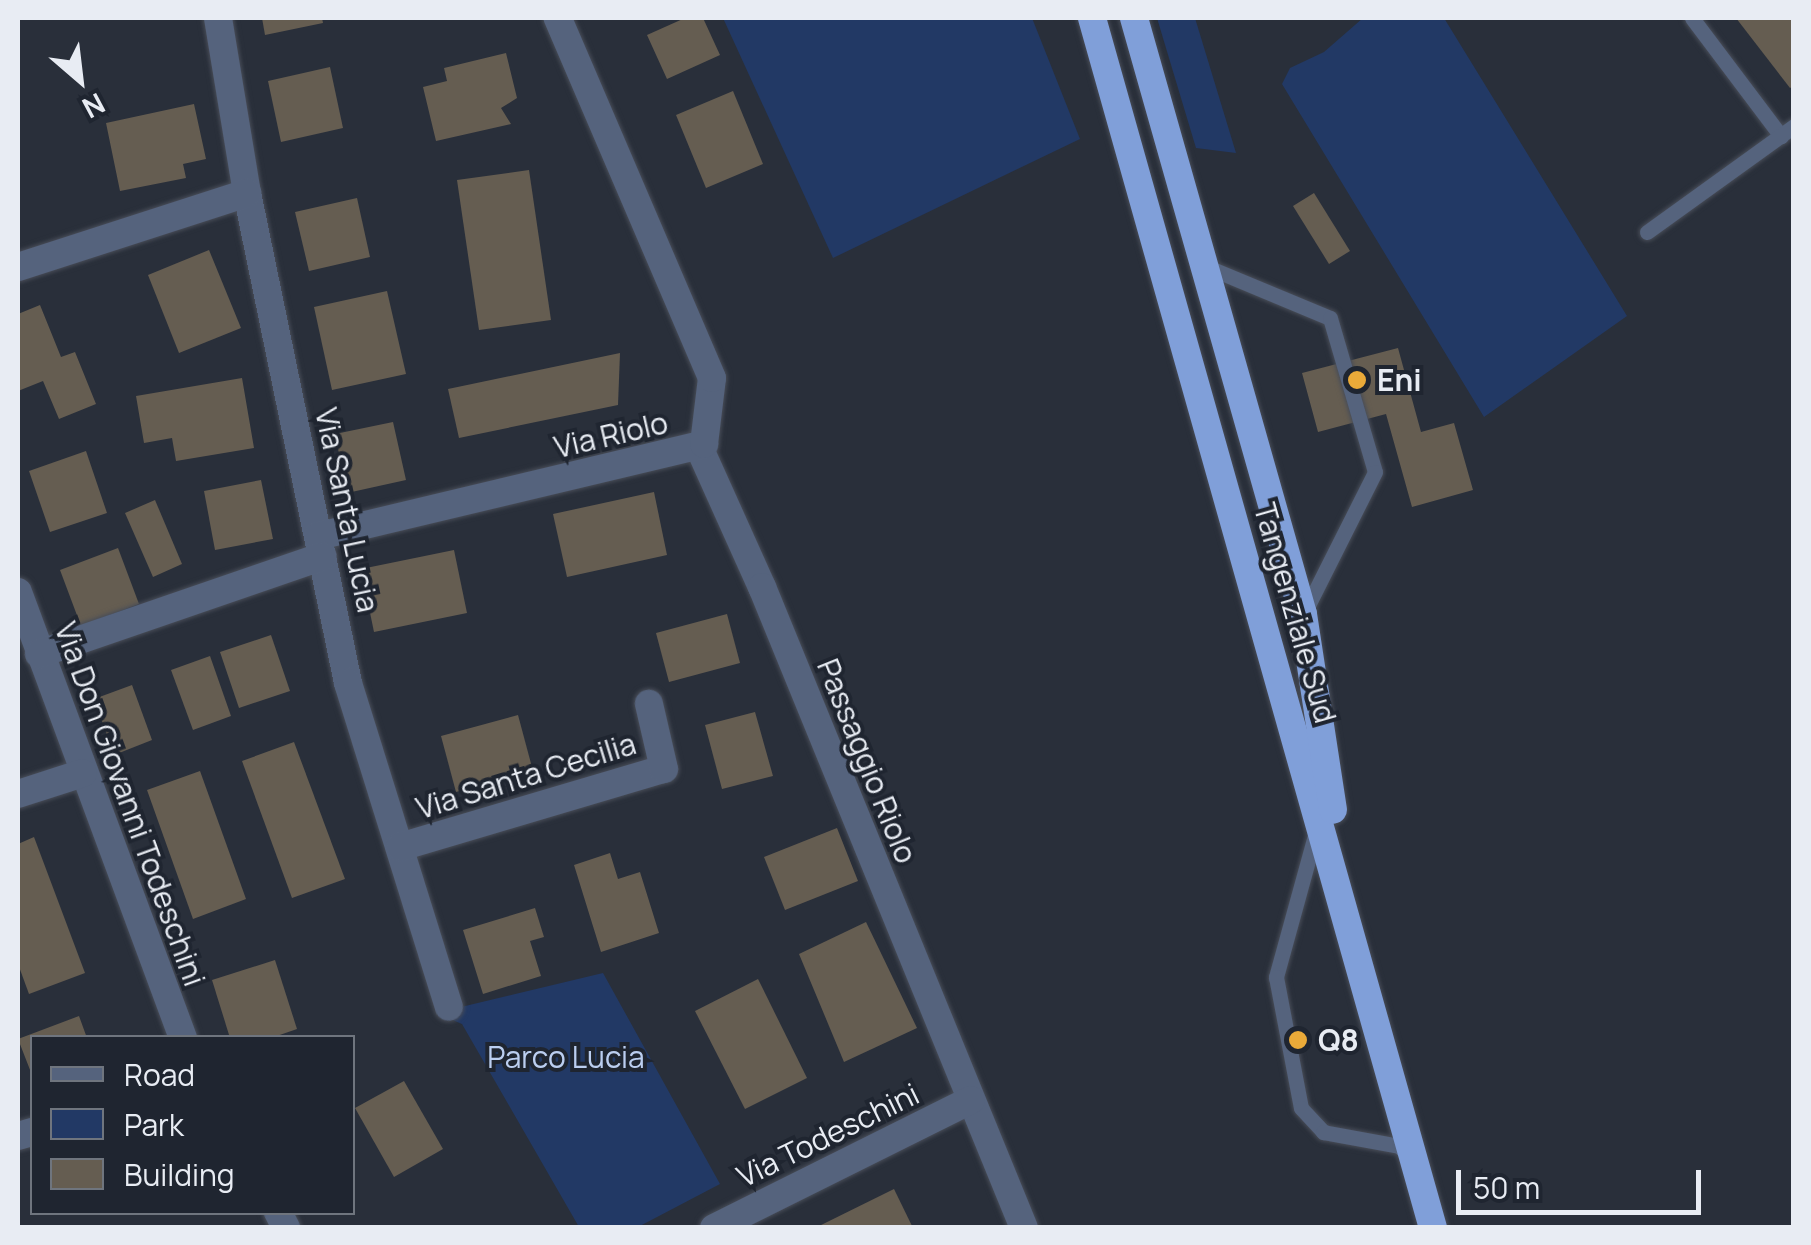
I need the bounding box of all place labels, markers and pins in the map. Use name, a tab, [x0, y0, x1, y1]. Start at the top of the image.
place label: Eni	[1377, 362, 1422, 398]
marker: Eni	[1346, 369, 1368, 391]
place label: Q8	[1318, 1022, 1359, 1058]
marker: Q8	[1287, 1029, 1309, 1051]

